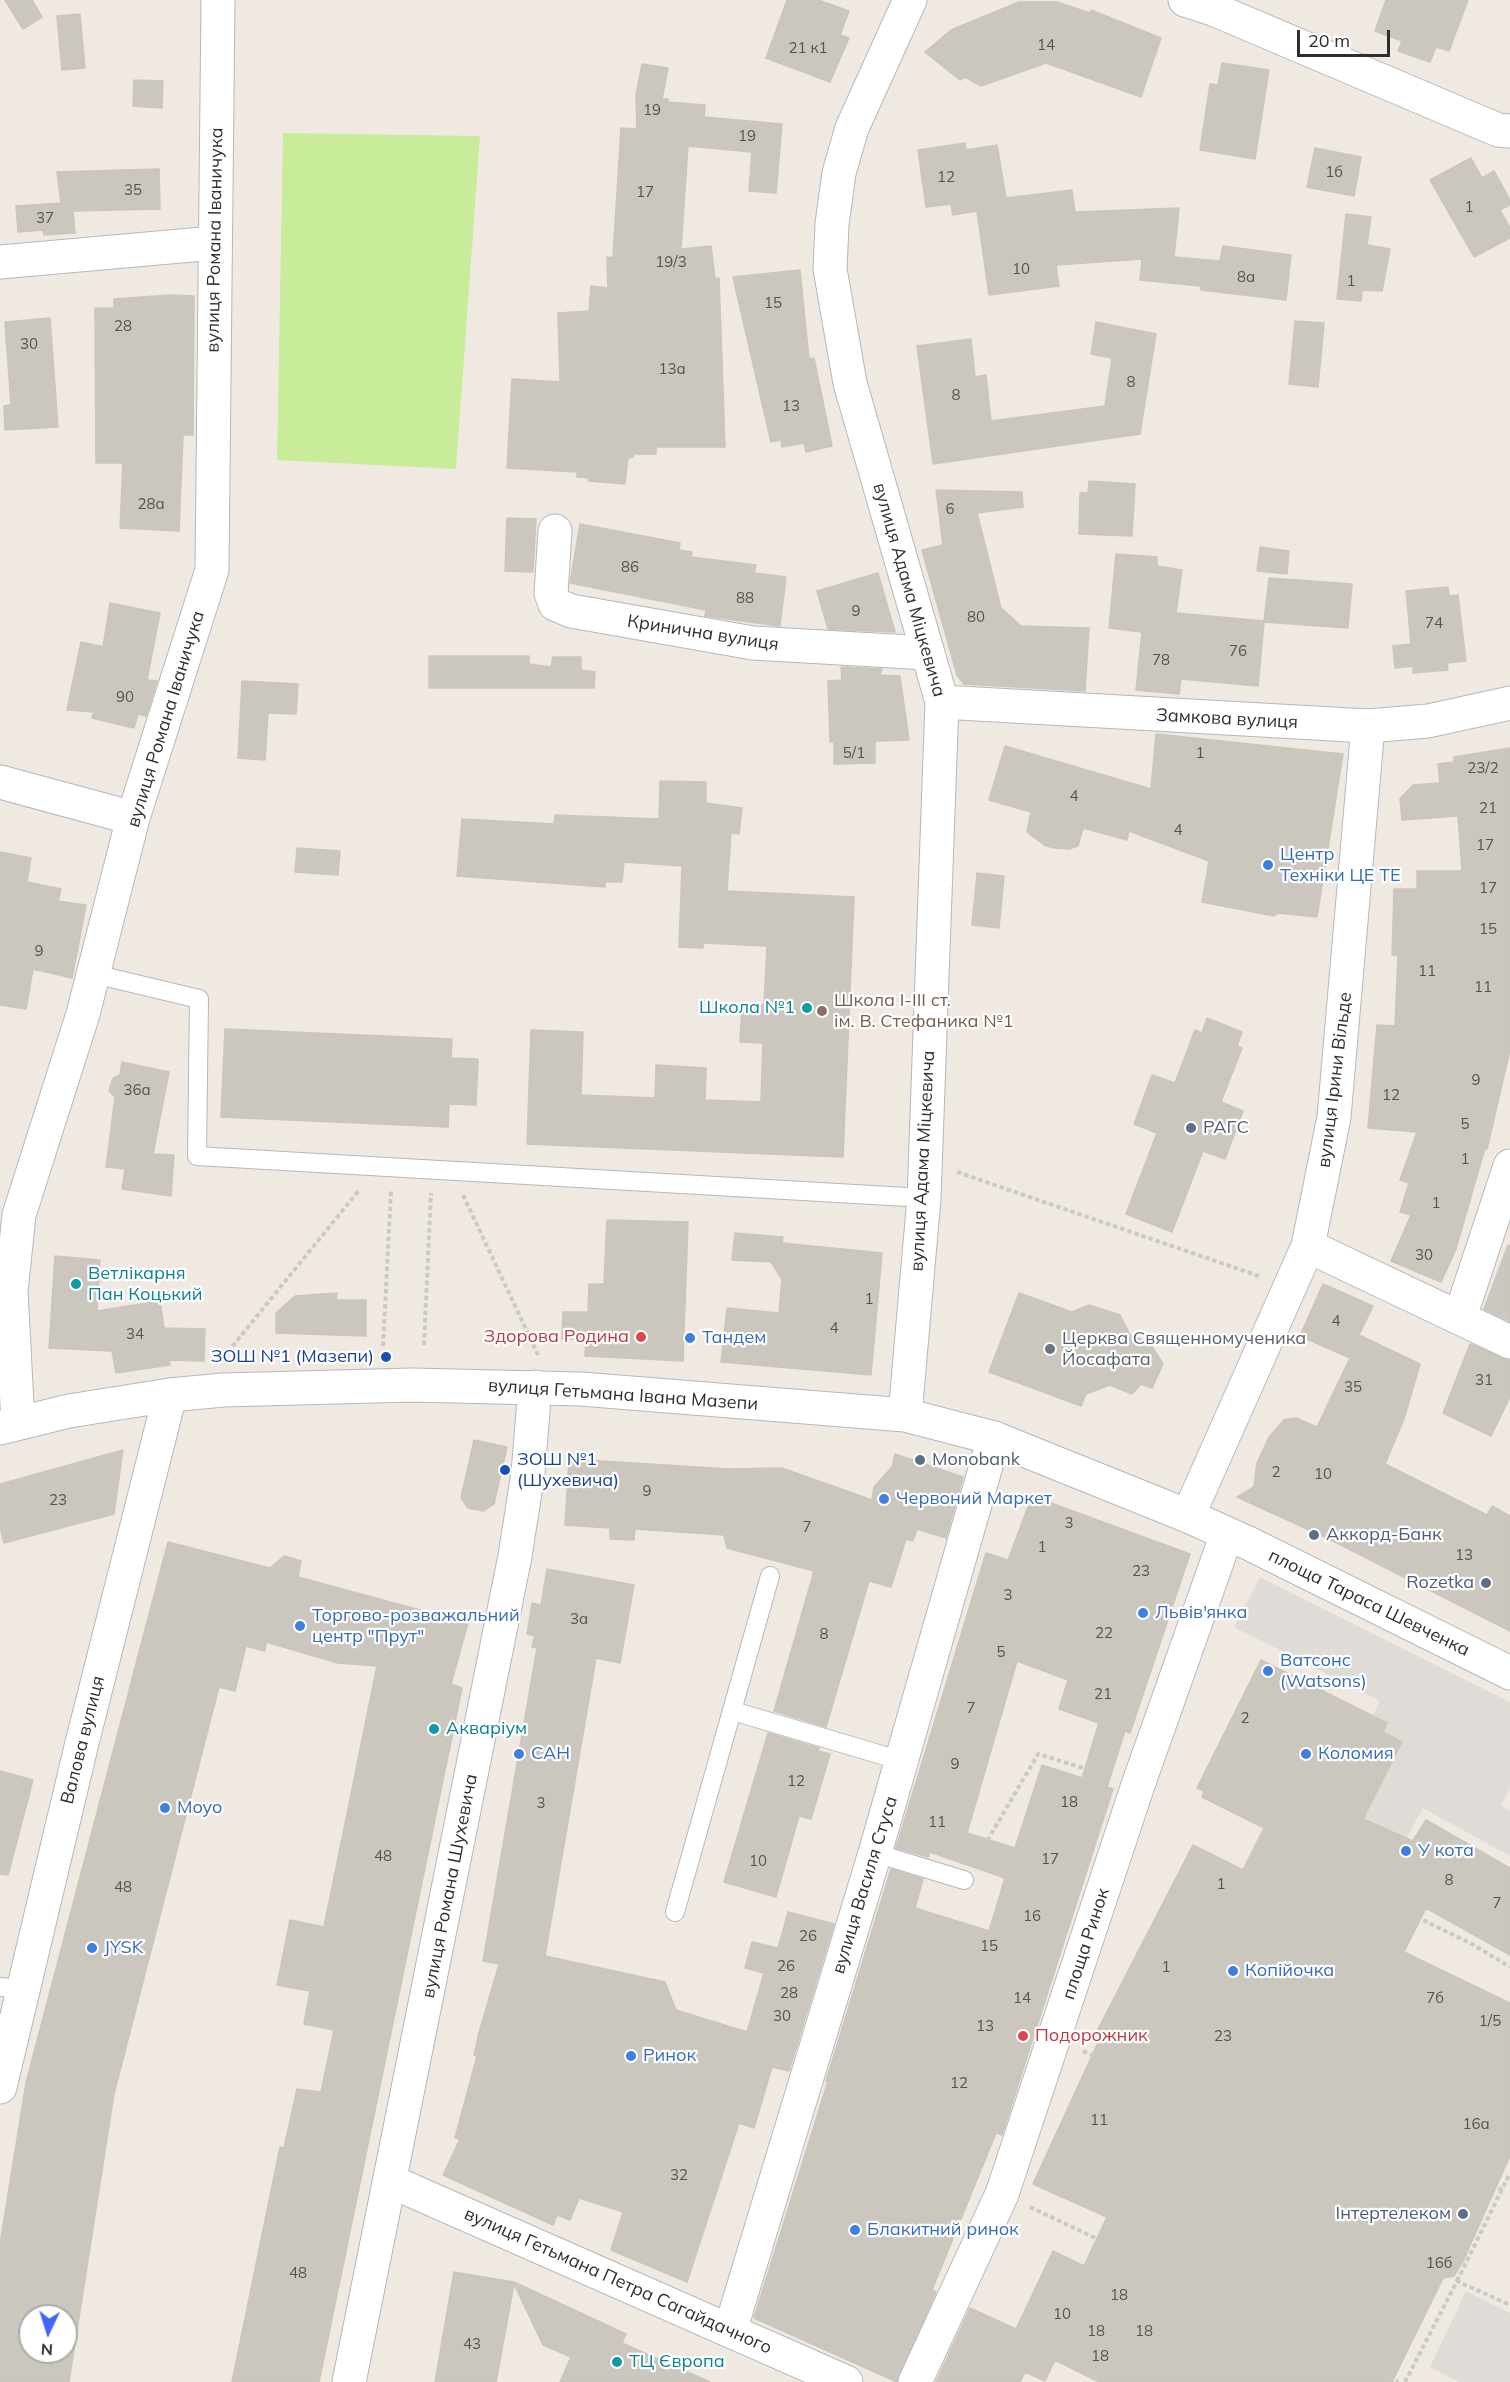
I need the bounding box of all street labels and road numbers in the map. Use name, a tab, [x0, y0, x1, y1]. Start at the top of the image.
street label: вулиця Романа Іваничука	[202, 127, 228, 353]
street label: вулиця Адама Міцкевича	[868, 481, 950, 699]
street label: вулиця Романа Іваничука	[123, 608, 209, 830]
street label: Кринична вулиця	[626, 610, 780, 656]
street label: Замкова вулиця	[1155, 704, 1299, 734]
street label: вулиця Ірини Вільде	[1314, 991, 1356, 1169]
street label: вулиця Адама Міцкевича	[906, 1050, 940, 1272]
street label: вулиця Гетьмана Івана Мазепи	[487, 1375, 759, 1415]
street label: площа Тараса Шевченка	[1265, 1545, 1473, 1661]
street label: Валова вулиця	[57, 1674, 109, 1806]
street label: вулиця Романа Шухевича	[418, 1772, 482, 2000]
street label: вулиця Василя Стуса	[828, 1794, 902, 1976]
street label: площа Ринок	[1058, 1886, 1114, 2002]
street label: вулиця Гетьмана Петра Сагайдачного	[461, 2203, 775, 2359]

